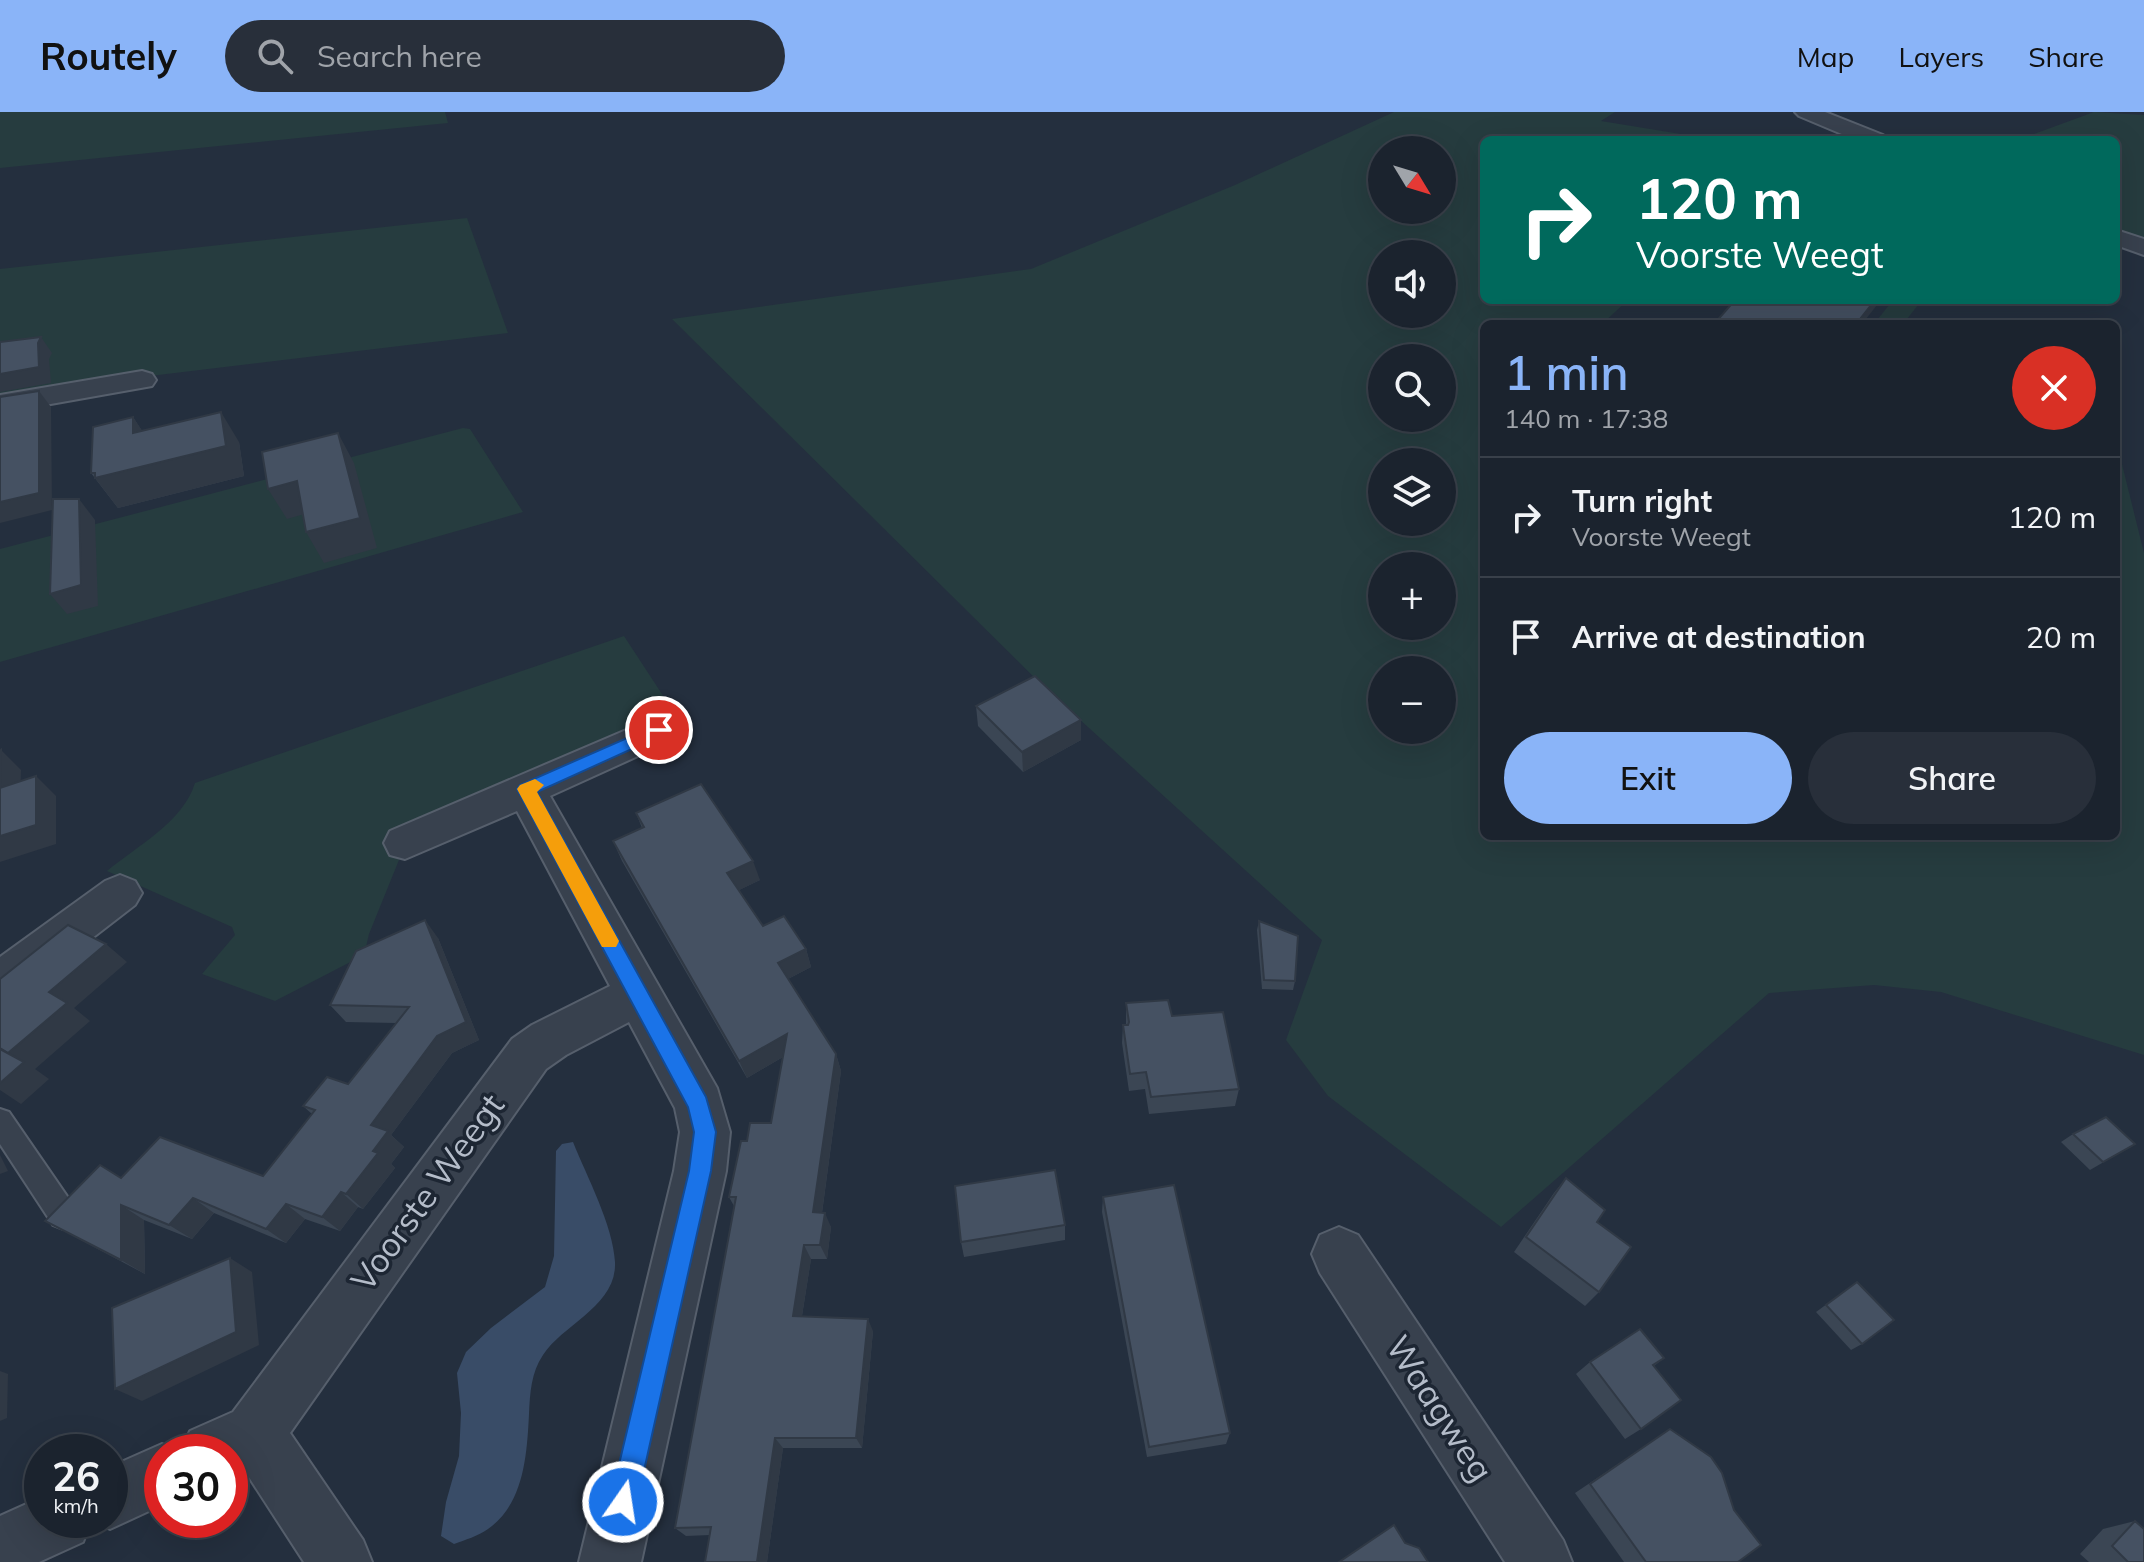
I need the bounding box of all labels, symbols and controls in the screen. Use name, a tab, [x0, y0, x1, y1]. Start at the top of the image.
search box	[225, 20, 785, 92]
text: Routely	[40, 32, 177, 80]
icon: search	[253, 34, 297, 78]
text: Search here	[317, 37, 482, 75]
text: Map	[1797, 39, 1854, 74]
text: Layers	[1898, 39, 1984, 74]
text: Share	[2028, 39, 2104, 74]
north arrow	[1368, 136, 1456, 224]
map controls	[1368, 136, 1456, 744]
text: 120 m	[1636, 163, 1803, 233]
icon: right	[1504, 168, 1608, 272]
text: Voorste Weegt	[1636, 232, 1883, 277]
button: sound	[1368, 240, 1456, 328]
text: 1 min	[1504, 342, 1629, 402]
button: search	[1368, 344, 1456, 432]
button: close	[2012, 346, 2096, 430]
text: 140 m · 17:38	[1504, 402, 1668, 435]
button: layers	[1368, 448, 1456, 536]
text: Turn right	[1572, 482, 1712, 520]
icon: right	[1504, 495, 1548, 539]
text: 120 m	[2008, 498, 2096, 536]
text: Voorste Weegt	[1572, 520, 1751, 553]
button: +	[1368, 552, 1456, 640]
icon: arrive	[1504, 615, 1548, 659]
text: Arrive at destination	[1572, 618, 1866, 656]
text: 20 m	[2026, 618, 2096, 656]
button: −	[1368, 656, 1456, 744]
pin	[625, 696, 693, 764]
icon: arrive	[637, 708, 681, 752]
button: Exit	[1504, 732, 1792, 824]
button: Share	[1808, 732, 2096, 824]
street label: Voorste Weegt	[341, 1085, 513, 1299]
street label: Waagweg	[1377, 1327, 1503, 1489]
speed limit sign: 30	[144, 1434, 248, 1538]
text: 26	[52, 1451, 100, 1501]
position arrow	[581, 1460, 665, 1544]
text: km/h	[53, 1493, 99, 1518]

